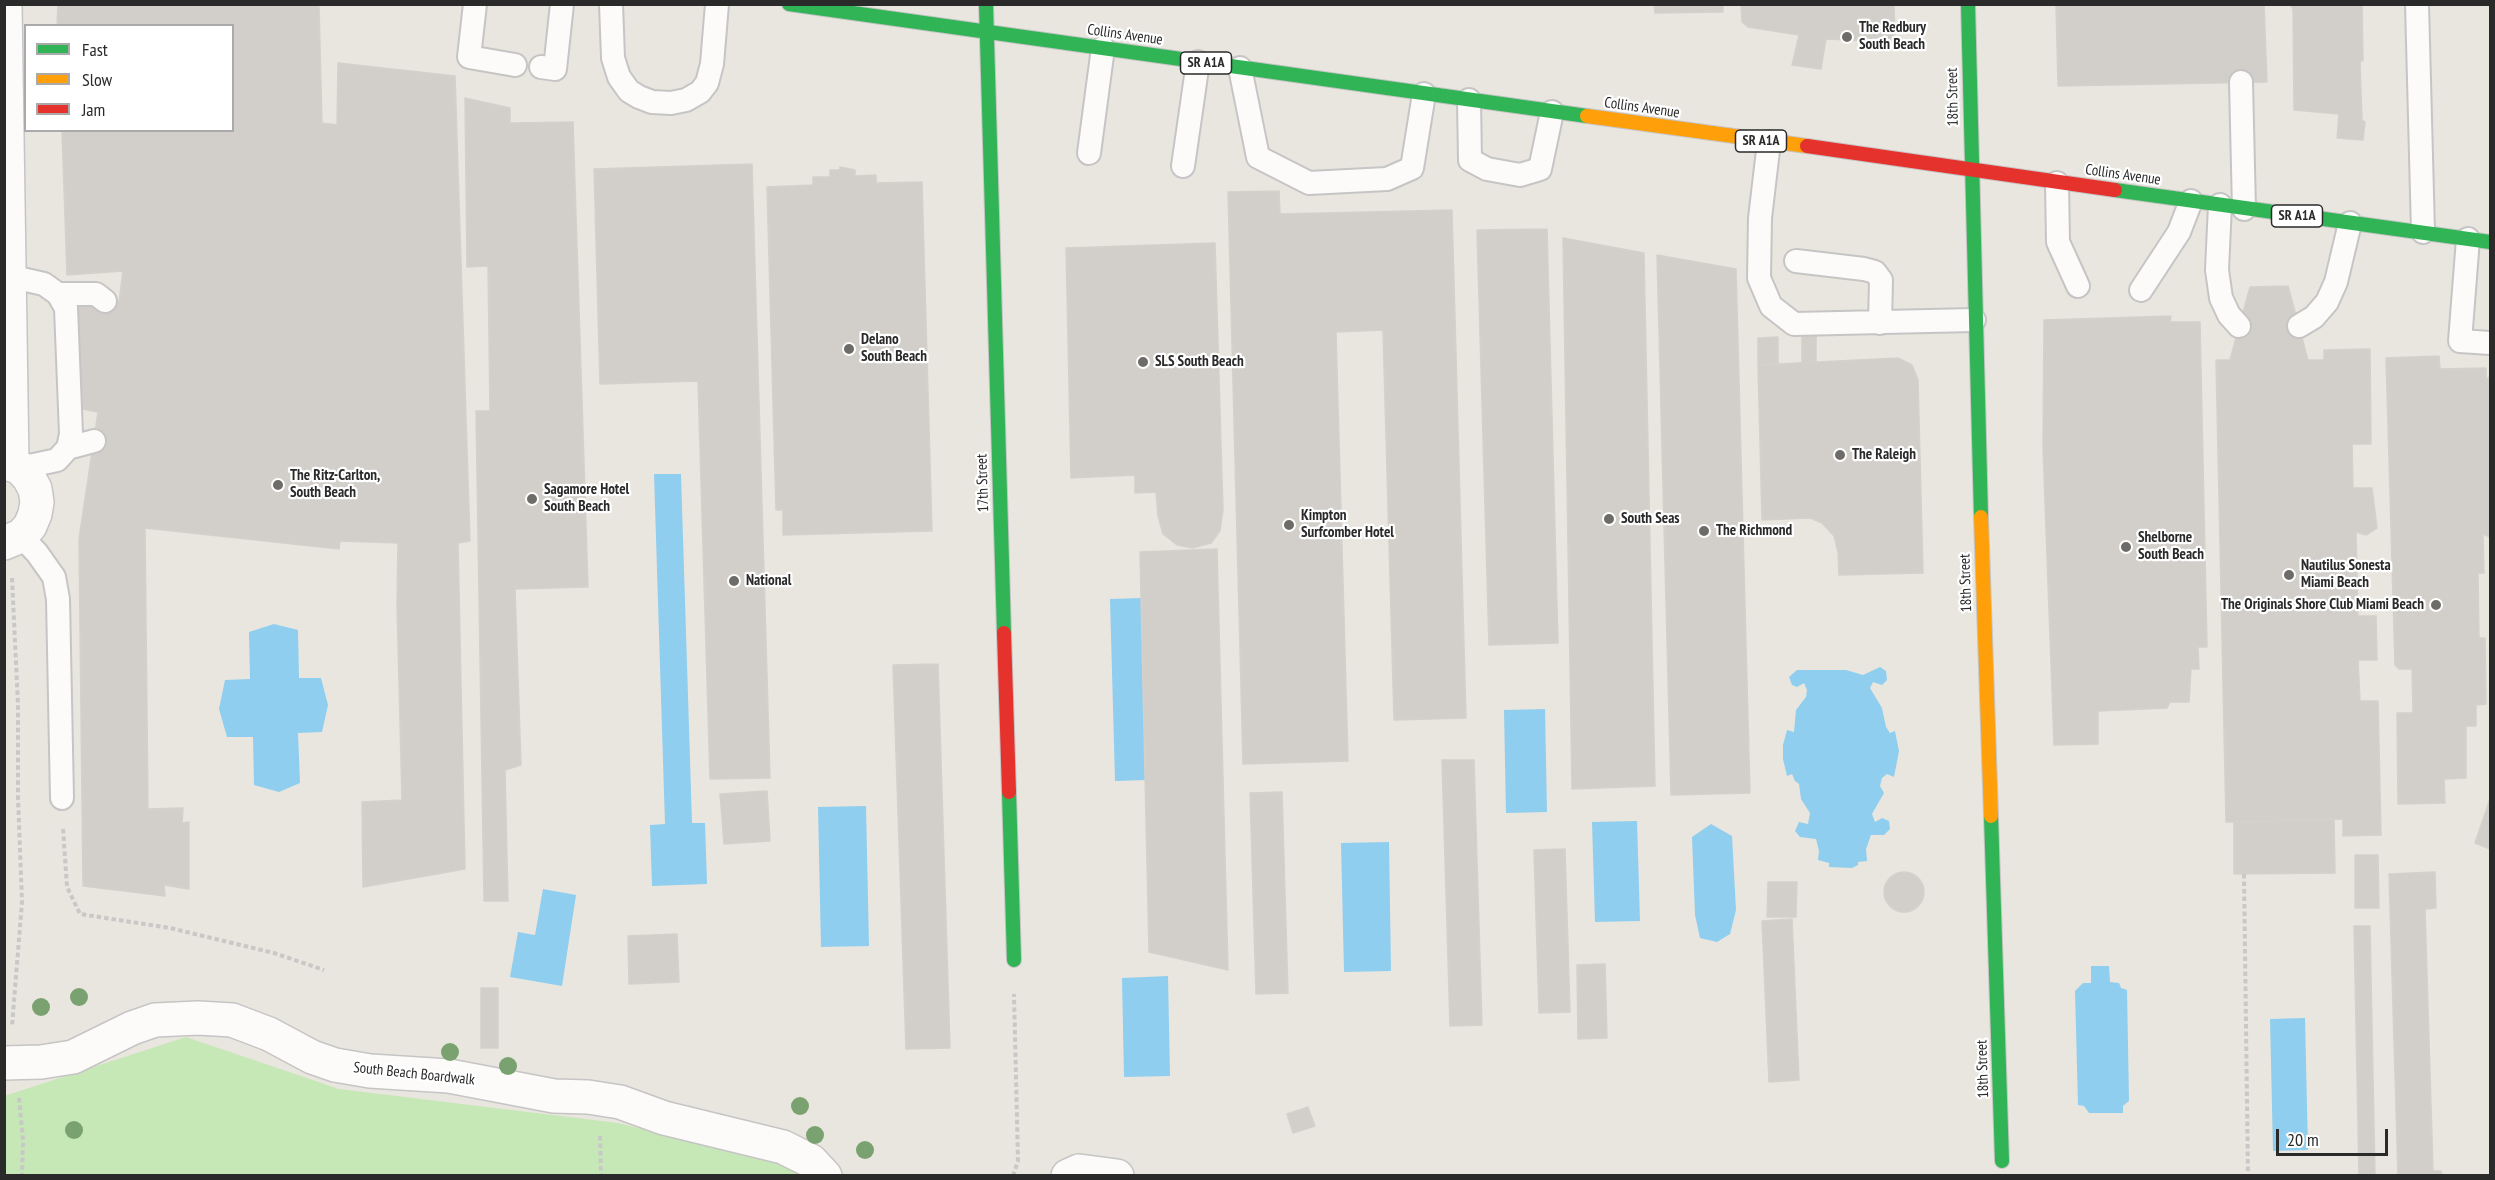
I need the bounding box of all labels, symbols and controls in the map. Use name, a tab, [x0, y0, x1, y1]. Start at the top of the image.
place label: The Redbury South Beach	[1859, 19, 1926, 54]
street label: Collins Avenue	[1086, 21, 1164, 49]
legend	[24, 24, 234, 132]
marker: The Redbury South Beach	[1840, 30, 1854, 44]
text: Fast	[82, 38, 108, 61]
road number: SR A1A	[1180, 52, 1232, 74]
text: Slow	[82, 68, 112, 91]
street label: 18th Street	[1943, 68, 1963, 126]
street label: Collins Avenue	[1603, 94, 1681, 122]
text: Jam	[82, 98, 105, 121]
road number: SR A1A	[1736, 130, 1786, 152]
street label: Collins Avenue	[2084, 161, 2162, 189]
road number: SR A1A	[2272, 205, 2322, 227]
place label: Delano South Beach	[861, 331, 927, 366]
marker: Delano South Beach	[842, 342, 856, 356]
place label: SLS South Beach	[1155, 353, 1244, 371]
marker: SLS South Beach	[1136, 355, 1150, 369]
place label: The Raleigh	[1852, 446, 1916, 464]
marker: The Raleigh	[1833, 448, 1847, 462]
street label: 17th Street	[973, 454, 993, 512]
place label: The Ritz-Carlton, South Beach	[290, 467, 380, 502]
marker: The Ritz-Carlton, South Beach	[271, 478, 285, 492]
place label: Sagamore Hotel South Beach	[544, 481, 629, 516]
marker: Sagamore Hotel South Beach	[525, 492, 539, 506]
place label: Kimpton Surfcomber Hotel	[1301, 507, 1394, 542]
place label: South Seas	[1621, 510, 1680, 528]
marker: South Seas	[1602, 512, 1616, 526]
marker: Kimpton Surfcomber Hotel	[1282, 518, 1296, 532]
place label: The Richmond	[1716, 522, 1792, 540]
marker: The Richmond	[1697, 524, 1711, 538]
place label: Shelborne South Beach	[2138, 529, 2204, 564]
marker: Shelborne South Beach	[2119, 540, 2133, 554]
street label: 18th Street	[1956, 553, 1976, 613]
place label: Nautilus Sonesta Miami Beach	[2301, 557, 2391, 592]
marker: Nautilus Sonesta Miami Beach	[2282, 568, 2296, 582]
place label: National	[746, 572, 791, 590]
marker: National	[727, 574, 741, 588]
place label: The Originals Shore Club Miami Beach	[2221, 596, 2424, 614]
marker: The Originals Shore Club Miami Beach	[2429, 598, 2443, 612]
street label: 18th Street	[1973, 1039, 1993, 1099]
street label: South Beach Boardwalk	[352, 1059, 476, 1089]
scale bar	[2279, 1117, 2392, 1155]
text: 20 m	[2287, 1128, 2319, 1151]

